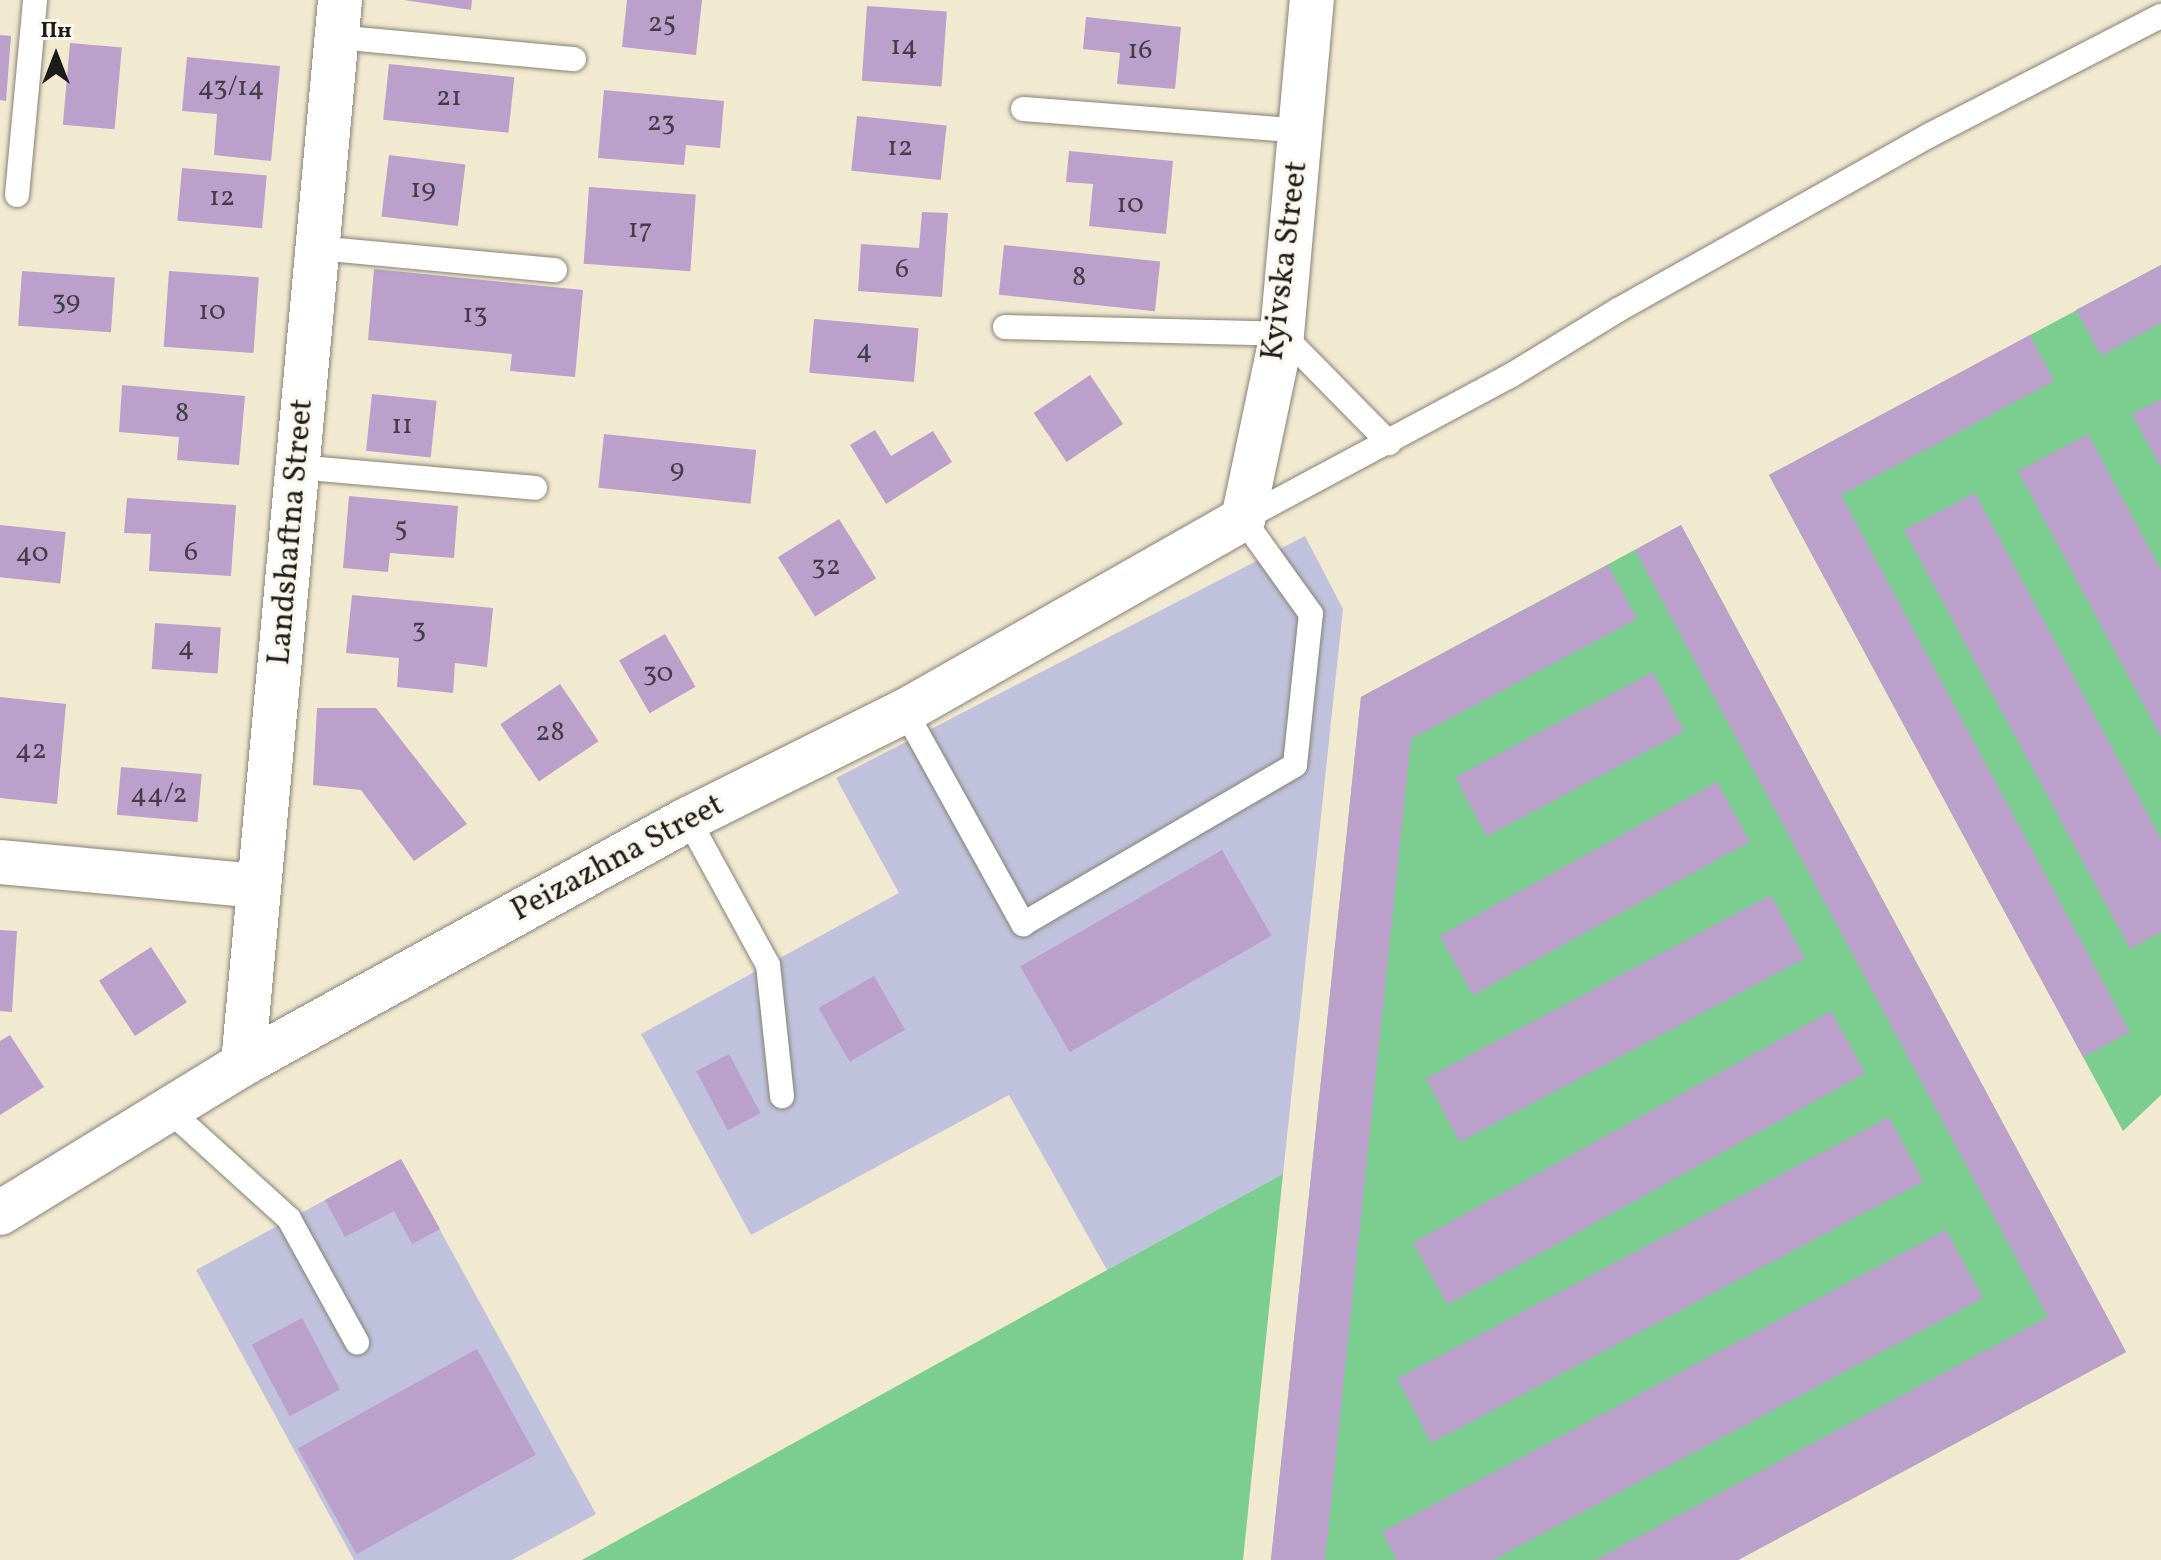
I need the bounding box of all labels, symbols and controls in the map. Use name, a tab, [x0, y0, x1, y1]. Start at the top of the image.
house number: 25	[648, 7, 676, 41]
north arrow	[16, 16, 96, 96]
text: Пн	[40, 16, 72, 47]
house number: 14	[890, 30, 918, 64]
house number: 16	[1127, 34, 1153, 68]
house number: 43/14	[198, 71, 264, 105]
house number: 21	[436, 81, 462, 115]
house number: 23	[647, 106, 675, 140]
house number: 12	[887, 131, 913, 165]
street label: Kyivska Street	[1255, 159, 1317, 363]
house number: 19	[410, 173, 436, 207]
house number: 12	[209, 181, 235, 215]
house number: 10	[1116, 188, 1144, 222]
house number: 17	[628, 213, 652, 247]
house number: 6	[895, 253, 909, 287]
house number: 8	[1072, 261, 1086, 295]
house number: 39	[52, 285, 80, 319]
house number: 10	[198, 295, 226, 329]
house number: 13	[462, 298, 488, 332]
house number: 4	[856, 334, 872, 368]
house number: 8	[175, 397, 189, 431]
street label: Landshaftna Street	[261, 397, 323, 667]
house number: 11	[391, 409, 413, 443]
house number: 9	[670, 453, 684, 487]
house number: 5	[394, 512, 408, 546]
house number: 6	[184, 536, 198, 570]
house number: 40	[16, 537, 48, 571]
house number: 32	[811, 550, 841, 584]
house number: 3	[412, 613, 426, 647]
house number: 4	[178, 631, 194, 665]
house number: 30	[643, 657, 673, 691]
house number: 28	[535, 716, 565, 750]
house number: 42	[15, 734, 47, 768]
house number: 44/2	[130, 778, 188, 812]
street label: Peizazhna Street	[505, 787, 731, 931]

